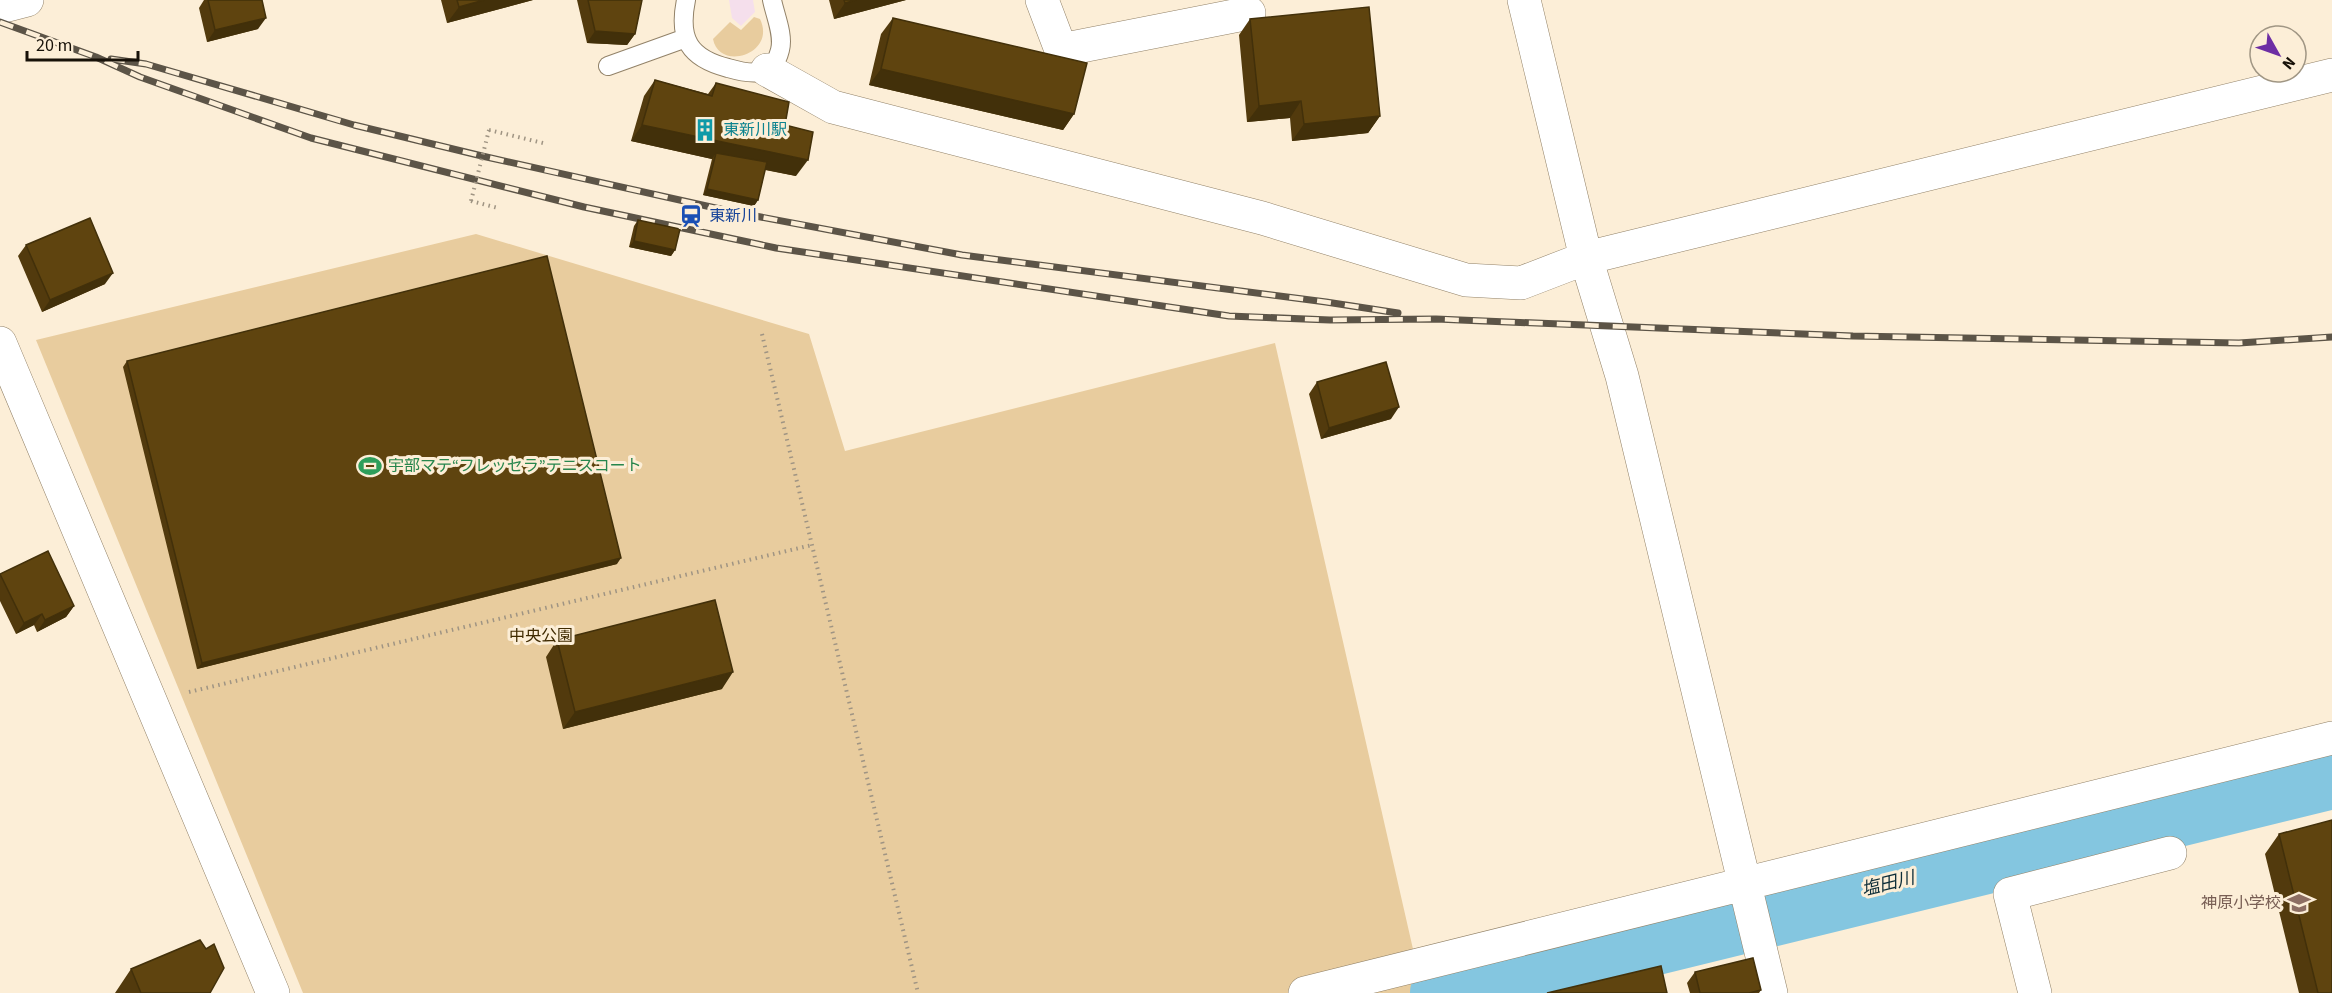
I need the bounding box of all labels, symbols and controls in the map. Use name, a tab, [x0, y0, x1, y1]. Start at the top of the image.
scale bar	[27, 24, 138, 62]
north arrow	[2248, 24, 2308, 84]
text: 20 m	[36, 33, 72, 58]
text: N	[2277, 52, 2301, 74]
building icon: 東新川駅	[692, 117, 718, 143]
place label: 東新川駅	[723, 119, 787, 141]
station icon: 東新川	[678, 203, 704, 229]
place label: 東新川	[709, 205, 757, 227]
sports icon: 宇部マテ“フレッセラ”テニスコート	[357, 453, 383, 479]
place label: 宇部マテ“フレッセラ”テニスコート	[388, 455, 642, 477]
park label: 中央公園	[509, 625, 573, 647]
water label: 塩田川	[1859, 865, 1919, 903]
school or university icon: 神原小学校	[2286, 890, 2312, 916]
place label: 神原小学校	[2201, 892, 2281, 914]

